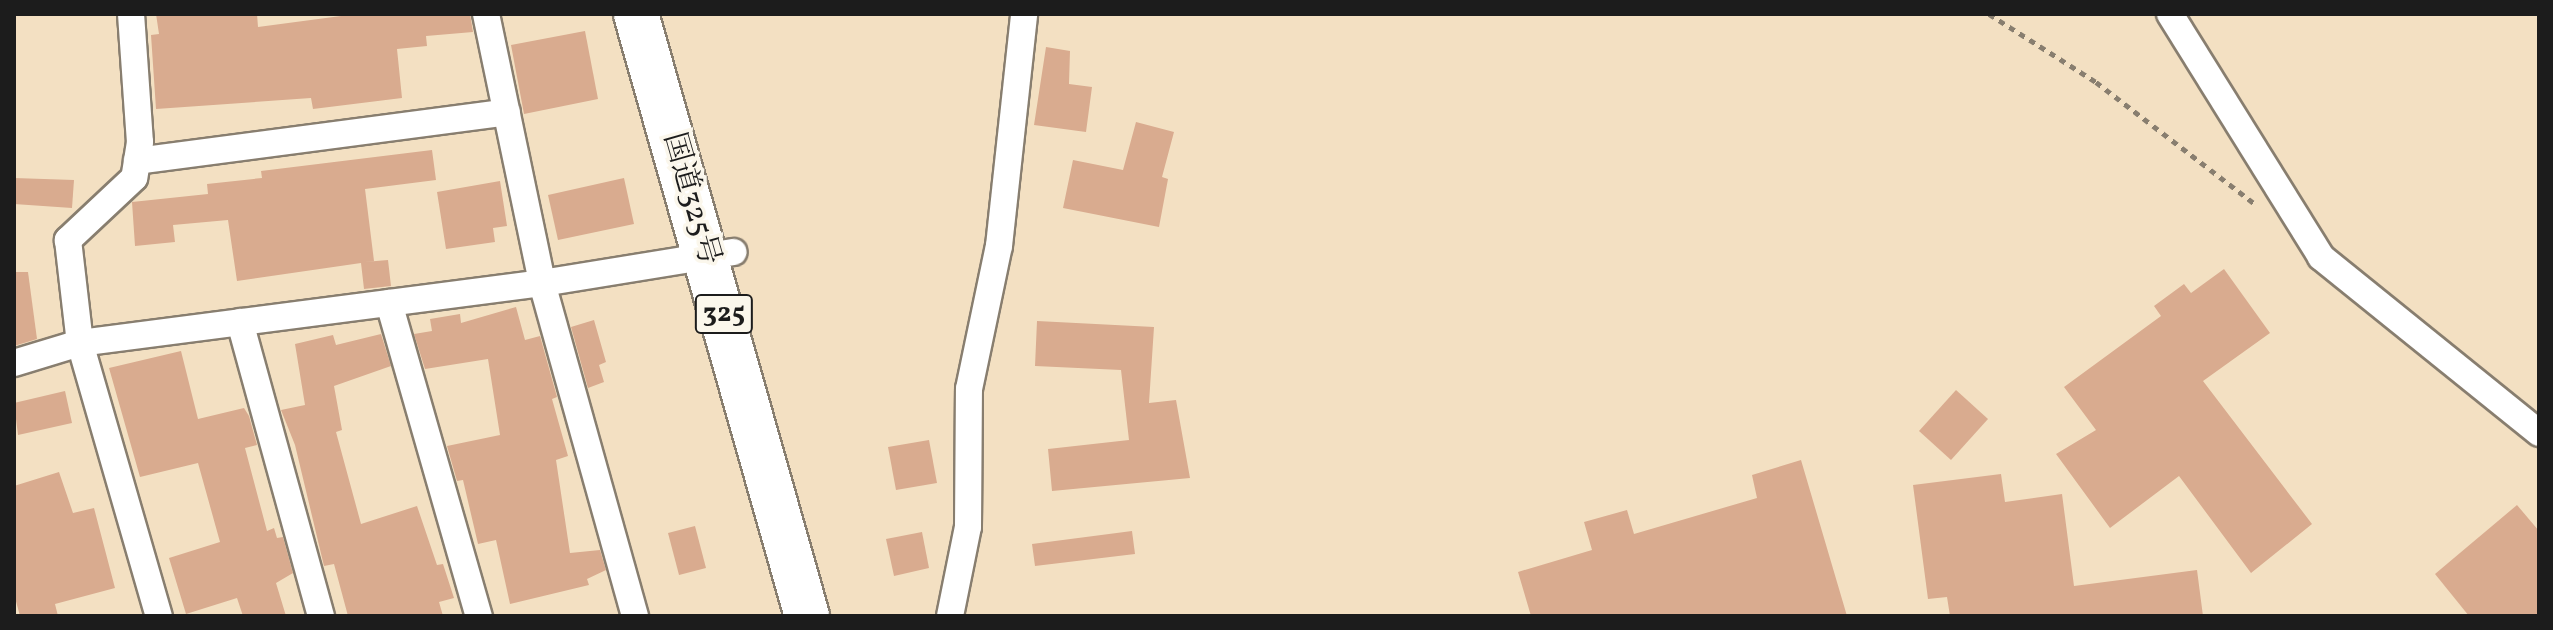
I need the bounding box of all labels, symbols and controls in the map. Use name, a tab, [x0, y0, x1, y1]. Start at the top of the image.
street label: 国道325号	[655, 129, 727, 269]
road number: 325	[694, 290, 754, 338]

